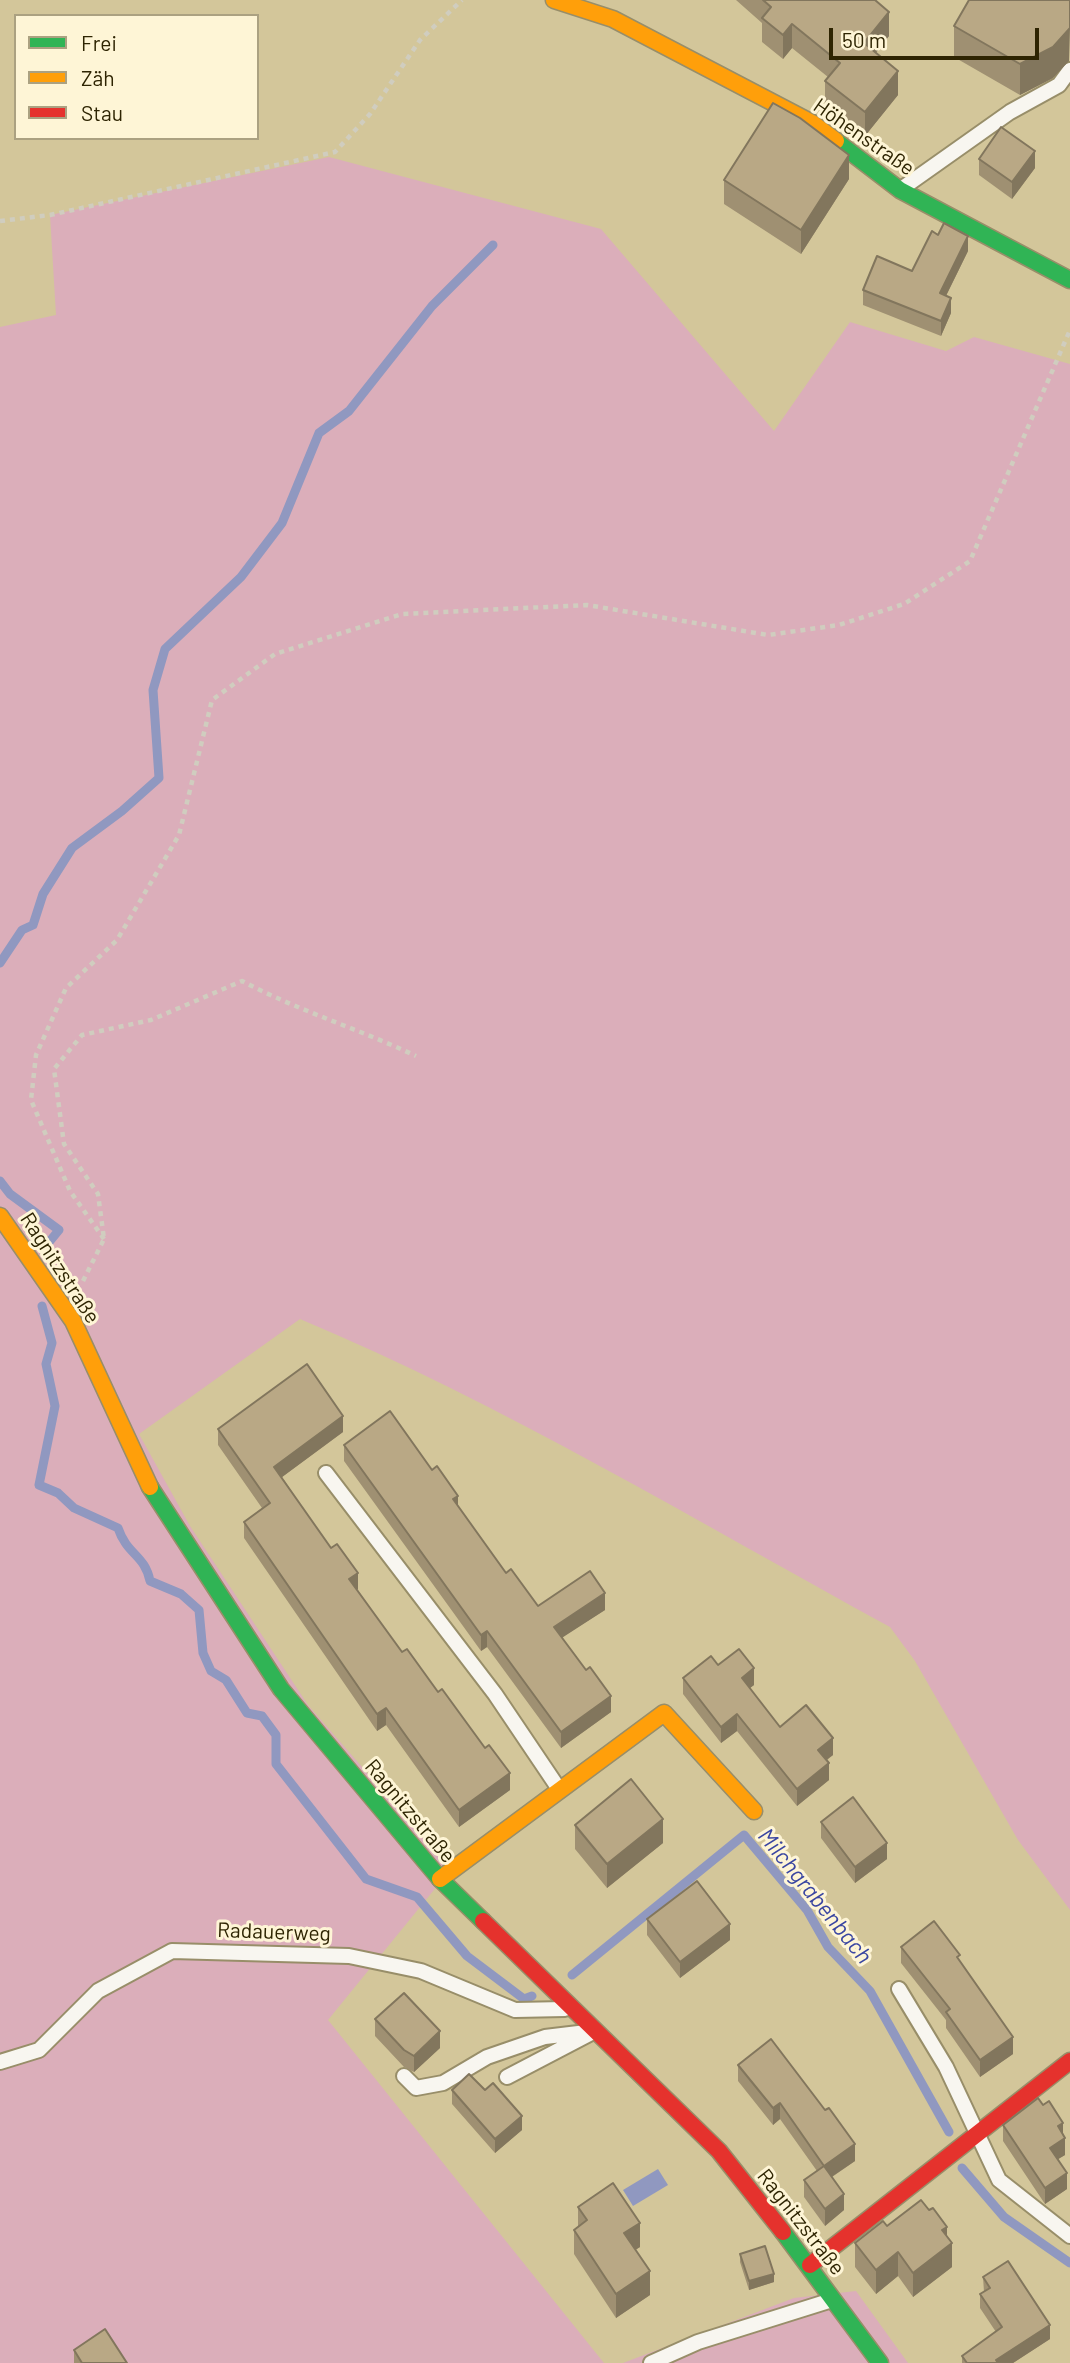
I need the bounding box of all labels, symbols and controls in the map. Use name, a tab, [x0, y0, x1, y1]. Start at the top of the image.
legend	[14, 14, 259, 140]
scale bar	[832, 14, 1042, 58]
text: 50 m	[842, 27, 886, 52]
text: Frei	[81, 30, 117, 55]
text: Zäh	[81, 65, 115, 90]
street label: Höhenstraße	[809, 93, 919, 181]
text: Stau	[81, 100, 123, 125]
street label: Ragnitzstraße	[15, 1208, 105, 1328]
street label: Ragnitzstraße	[359, 1754, 461, 1868]
water label: Milchgrabenbach	[752, 1823, 878, 1969]
street label: Radauerweg	[217, 1917, 331, 1947]
street label: Ragnitzstraße	[752, 2164, 850, 2280]

